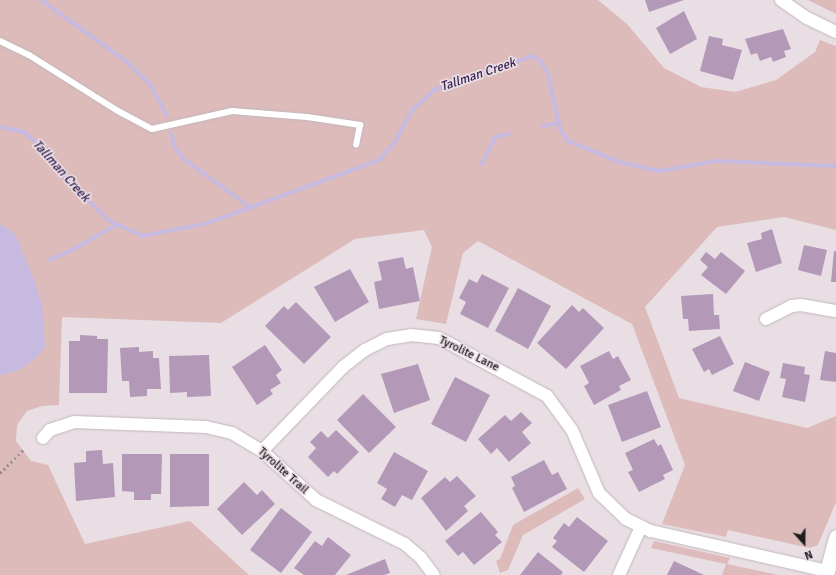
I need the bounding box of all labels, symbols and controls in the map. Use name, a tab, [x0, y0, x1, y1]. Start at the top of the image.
water label: Tallman Creek	[438, 55, 518, 95]
water label: Tallman Creek	[29, 137, 93, 205]
street label: Tyrolite Lane	[437, 333, 501, 375]
street label: Tyrolite Trail	[255, 445, 311, 497]
north arrow	[784, 523, 824, 563]
text: N	[803, 547, 814, 562]

